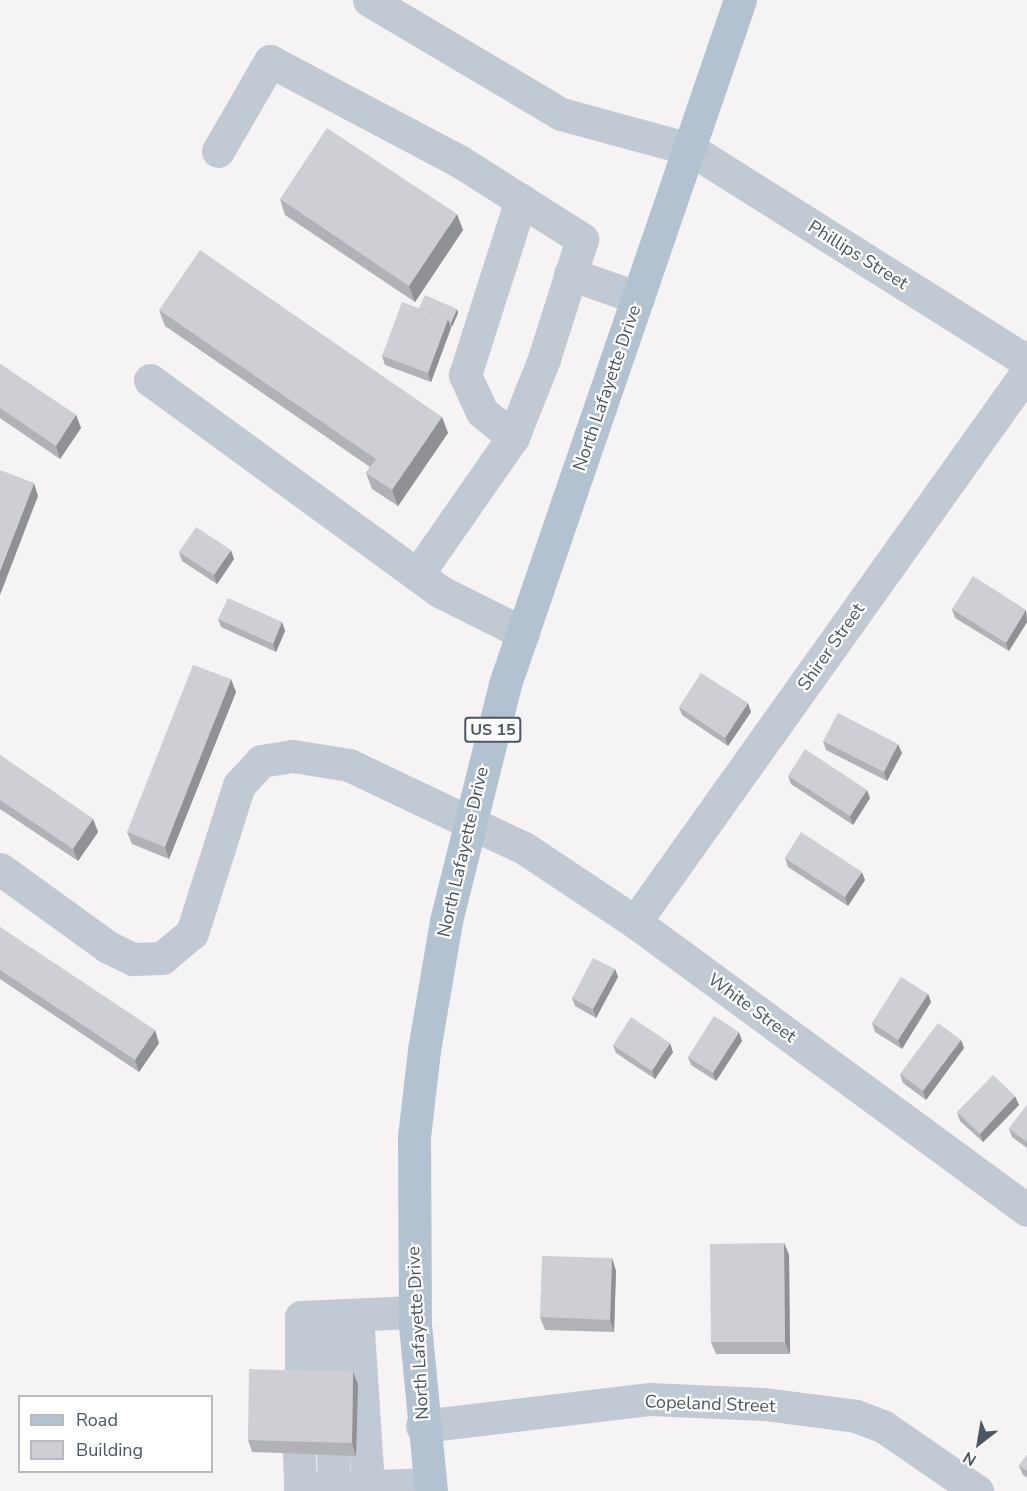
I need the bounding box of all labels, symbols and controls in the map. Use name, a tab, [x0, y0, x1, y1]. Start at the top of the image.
street label: Phillips Street	[804, 216, 912, 294]
street label: North Lafayette Drive	[568, 302, 646, 474]
street label: Shirer Street	[793, 599, 869, 695]
road number: US 15	[463, 717, 523, 743]
street label: North Lafayette Drive	[433, 765, 493, 939]
street label: White Street	[704, 969, 800, 1047]
street label: North Lafayette Drive	[403, 1246, 433, 1420]
street label: Copeland Street	[644, 1391, 776, 1417]
legend	[18, 1395, 213, 1473]
text: Road	[76, 1408, 118, 1432]
north arrow	[949, 1413, 1009, 1473]
text: Building	[76, 1438, 143, 1462]
text: N	[959, 1446, 981, 1471]

